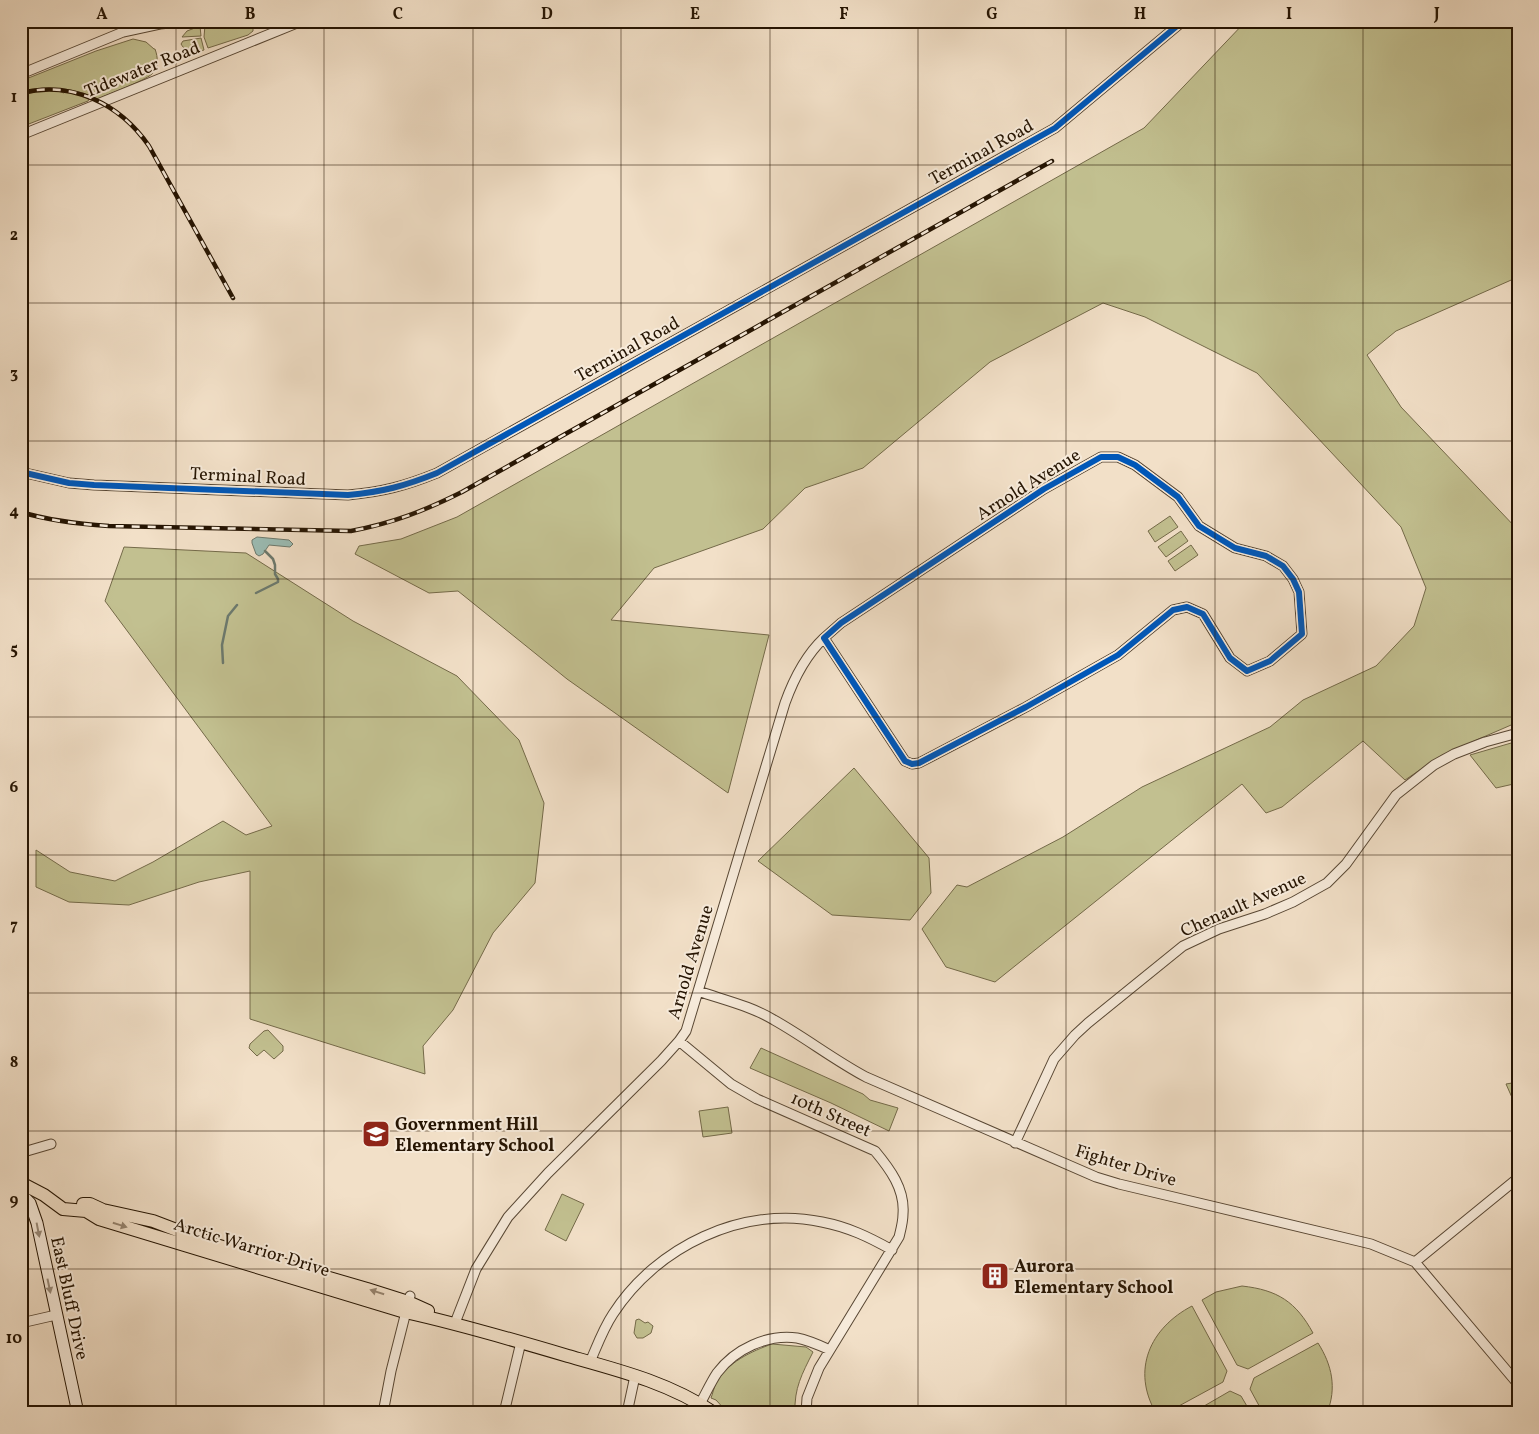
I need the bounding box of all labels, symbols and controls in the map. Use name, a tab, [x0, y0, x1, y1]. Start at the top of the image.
text: A	[96, 4, 108, 26]
text: B	[245, 4, 256, 26]
text: C	[393, 4, 403, 26]
text: D	[541, 4, 553, 26]
text: E	[690, 4, 700, 26]
text: F	[839, 4, 849, 26]
text: G	[986, 4, 998, 26]
text: H	[1134, 4, 1146, 26]
text: I	[1286, 4, 1292, 26]
text: J	[1433, 4, 1440, 26]
street label: Tidewater Road	[81, 36, 204, 105]
text: 1	[11, 87, 17, 109]
street label: Terminal Road	[925, 114, 1039, 192]
text: 2	[10, 225, 18, 247]
street label: Terminal Road	[571, 311, 685, 389]
text: 3	[10, 363, 18, 385]
street label: Arnold Avenue	[972, 443, 1086, 527]
street label: Terminal Road	[189, 462, 307, 493]
text: 4	[9, 501, 19, 523]
text: 5	[10, 639, 18, 661]
text: 6	[10, 777, 19, 799]
street label: Chenault Avenue	[1177, 866, 1310, 944]
street label: Arnold Avenue	[662, 902, 721, 1023]
text: 7	[10, 915, 18, 937]
text: 8	[10, 1052, 18, 1074]
street label: 10th Street	[786, 1087, 875, 1144]
place label: Government Hill Elementary School	[395, 1113, 555, 1159]
school or university icon: Government Hill Elementary School	[361, 1119, 391, 1149]
street label: Fighter Drive	[1072, 1139, 1179, 1194]
text: 9	[10, 1190, 19, 1212]
street label: Arctic Warrior Drive	[170, 1213, 333, 1284]
one-way arrow	[34, 1222, 42, 1237]
one-way arrow	[112, 1222, 127, 1230]
street label: East Bluff Drive	[43, 1234, 94, 1362]
place label: Aurora Elementary School	[1014, 1255, 1174, 1301]
building icon: Aurora Elementary School	[980, 1261, 1010, 1291]
one-way arrow	[46, 1278, 54, 1294]
one-way arrow	[370, 1288, 385, 1295]
text: 10	[6, 1328, 22, 1350]

